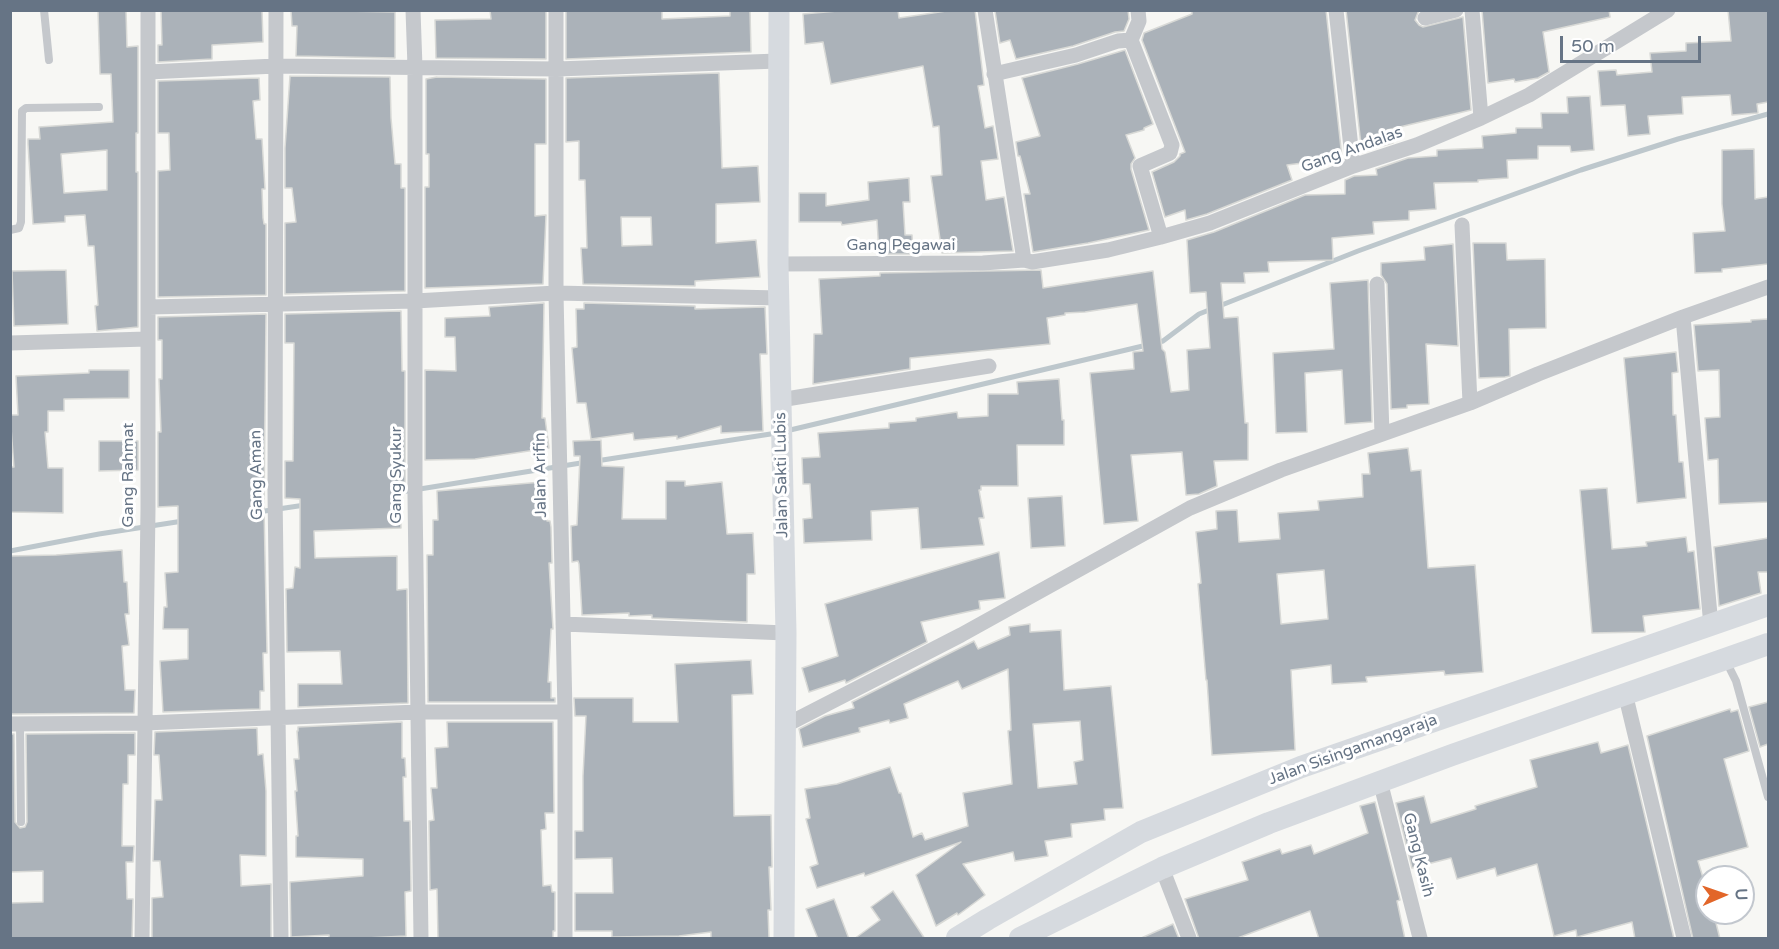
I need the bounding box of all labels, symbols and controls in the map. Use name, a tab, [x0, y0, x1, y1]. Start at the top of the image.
scale bar	[1563, 24, 1704, 62]
text: 50 m	[1571, 35, 1615, 57]
street label: Gang Andalas	[1299, 123, 1405, 177]
street label: Gang Pegawai	[846, 236, 956, 256]
street label: Jalan Sakti Lubis	[771, 412, 793, 538]
street label: Gang Rahmat	[119, 423, 139, 527]
street label: Gang Syukur	[387, 426, 407, 524]
street label: Gang Aman	[247, 430, 267, 520]
street label: Jalan Arifin	[531, 432, 551, 518]
street label: Jalan Sisingamangaraja	[1266, 711, 1440, 789]
street label: Gang Kasih	[1398, 811, 1438, 899]
north arrow	[1695, 865, 1755, 925]
text: U	[1731, 888, 1751, 901]

